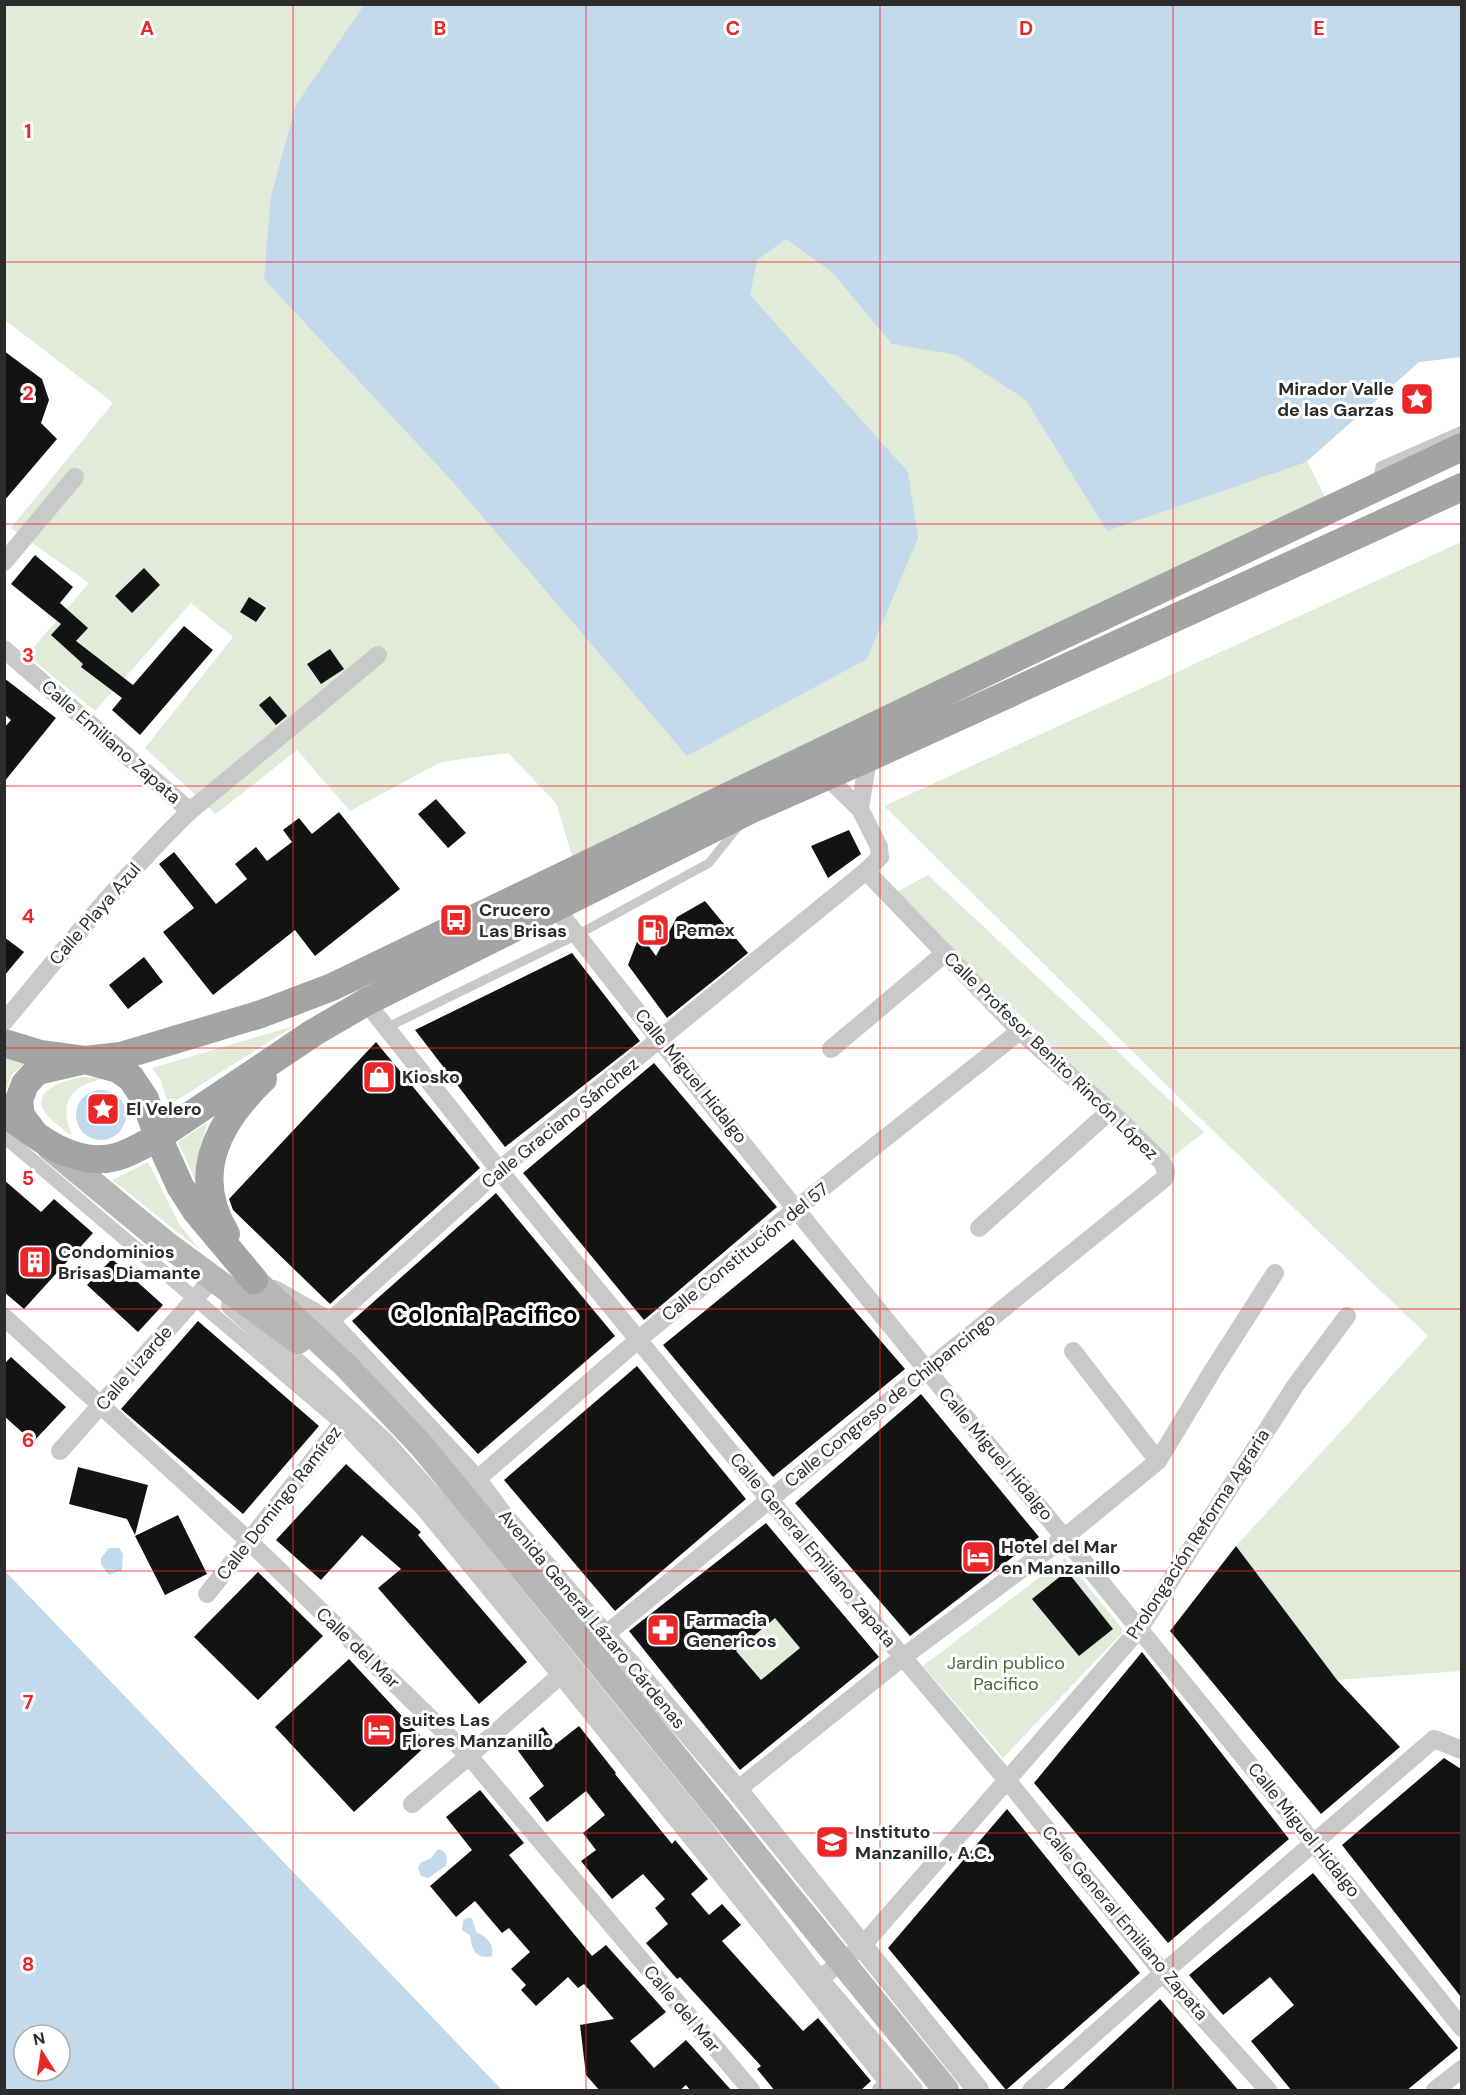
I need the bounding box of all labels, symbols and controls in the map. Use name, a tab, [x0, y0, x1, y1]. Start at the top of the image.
text: A	[140, 15, 154, 41]
text: B	[434, 15, 446, 41]
text: C	[726, 15, 740, 41]
text: D	[1019, 15, 1033, 41]
text: E	[1313, 15, 1325, 41]
text: 1	[24, 118, 32, 144]
place label: Mirador Valle de las Garzas	[1277, 377, 1394, 422]
text: 2	[22, 380, 34, 406]
place icon: Mirador Valle de las Garzas	[1399, 381, 1435, 417]
text: 3	[22, 642, 34, 668]
street label: Calle Emiliano Zapata	[36, 675, 186, 809]
street label: Calle Playa Azul	[44, 858, 146, 970]
place label: Crucero Las Brisas	[479, 898, 567, 943]
bus stop icon: Crucero Las Brisas	[438, 902, 474, 938]
text: 4	[22, 903, 35, 929]
fuel station icon: Pemex	[635, 912, 671, 948]
place label: Pemex	[676, 918, 735, 942]
street label: Calle Profesor Benito Rincón López	[939, 947, 1163, 1165]
street label: Calle Miguel Hidalgo	[629, 1004, 753, 1148]
street label: Calle Graciano Sánchez	[476, 1052, 644, 1194]
shop icon: Kiosko	[361, 1059, 397, 1095]
place label: Kiosko	[402, 1065, 460, 1089]
place icon: El Velero	[85, 1091, 121, 1127]
place label: El Velero	[126, 1097, 202, 1121]
text: 5	[22, 1165, 34, 1191]
street label: Calle Constitución del 57	[657, 1177, 833, 1327]
place label: Condominios Brisas Diamante	[58, 1240, 201, 1285]
building icon: Condominios Brisas Diamante	[17, 1244, 53, 1280]
district label: Colonia Pacifico	[390, 1299, 578, 1330]
street label: Calle Congreso de Chilpancingo	[779, 1307, 1001, 1493]
street label: Calle Lizarde	[90, 1320, 178, 1416]
street label: Calle Miguel Hidalgo	[933, 1382, 1059, 1526]
street label: Calle Domingo Ramírez	[211, 1421, 347, 1585]
street label: Prolongación Reforma Agraria	[1121, 1424, 1275, 1644]
text: 6	[22, 1427, 34, 1453]
street label: Calle General Emiliano Zapata	[724, 1448, 902, 1652]
street label: Avenida General Lázaro Cárdenas	[493, 1504, 691, 1734]
place label: Hotel del Mar en Manzanillo	[1001, 1535, 1121, 1580]
hotel icon: Hotel del Mar en Manzanillo	[960, 1539, 996, 1575]
street label: Calle del Mar	[311, 1602, 405, 1694]
place label: Farmacia Genericos	[686, 1608, 777, 1653]
pharmacy icon: Farmacia Genericos	[645, 1612, 681, 1648]
park label: Jardin publico Pacifico	[947, 1651, 1065, 1696]
text: 7	[23, 1689, 34, 1715]
place label: suites Las Flores Manzanillo	[402, 1708, 553, 1753]
hotel icon: suites Las Flores Manzanillo	[361, 1712, 397, 1748]
street label: Calle Miguel Hidalgo	[1242, 1758, 1366, 1902]
place label: Instituto Manzanillo, A.C.	[855, 1820, 992, 1865]
street label: Calle General Emiliano Zapata	[1036, 1821, 1214, 2025]
school or university icon: Instituto Manzanillo, A.C.	[814, 1824, 850, 1860]
text: 8	[22, 1951, 34, 1977]
street label: Calle del Mar	[638, 1960, 726, 2058]
north arrow	[12, 2023, 72, 2083]
text: N	[31, 2027, 47, 2050]

